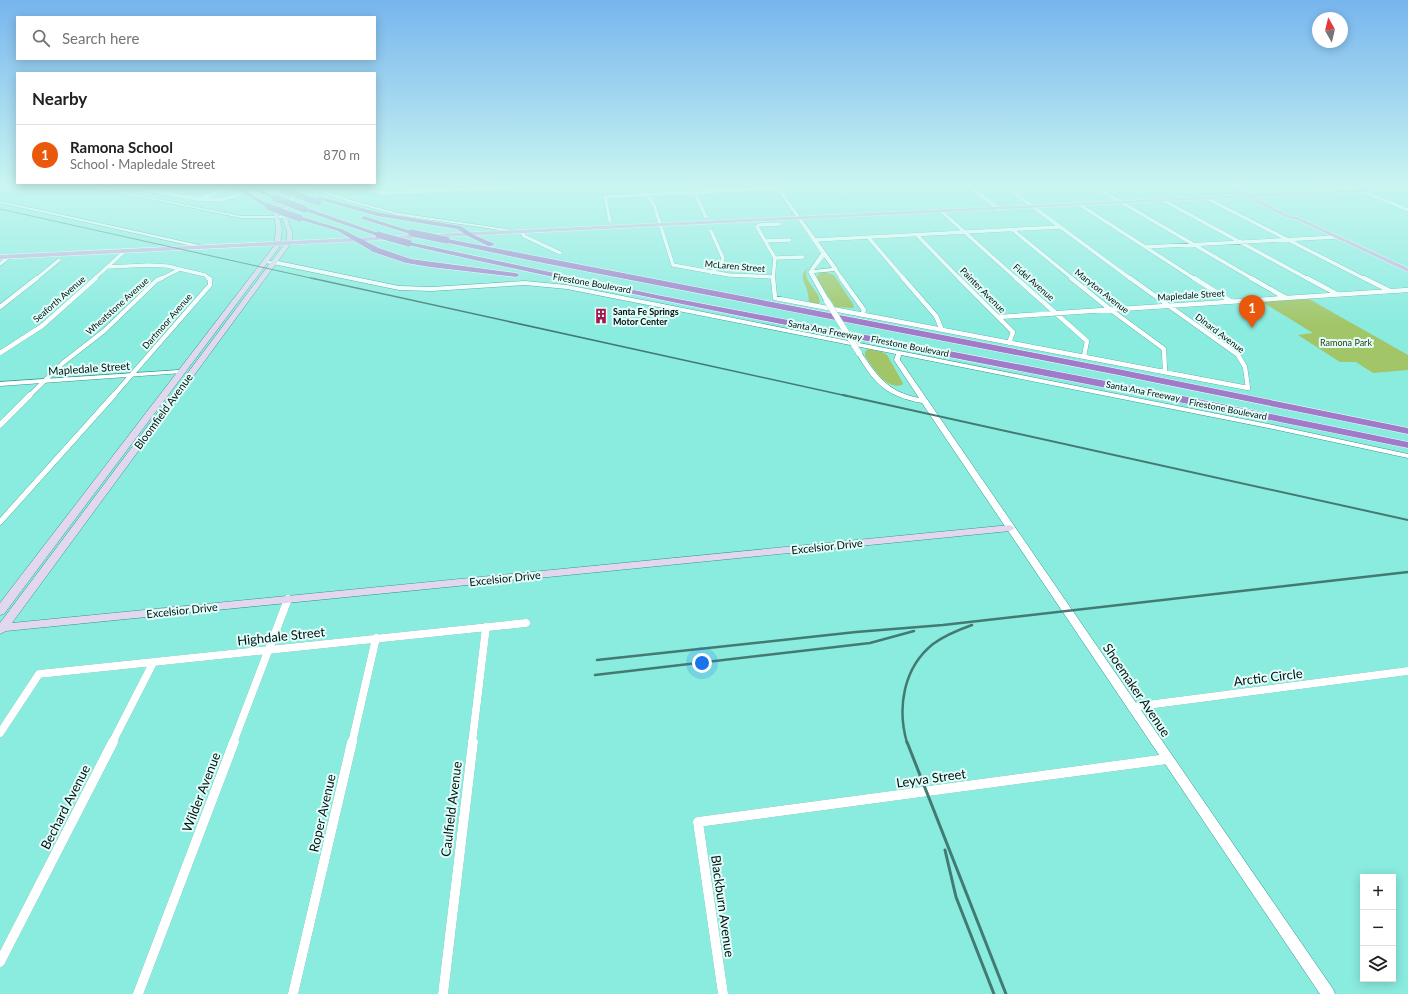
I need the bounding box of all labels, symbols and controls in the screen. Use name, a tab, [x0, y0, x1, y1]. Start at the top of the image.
north arrow	[1312, 12, 1348, 48]
search box	[16, 16, 376, 60]
icon: search	[30, 27, 52, 49]
text: Search here	[62, 29, 139, 47]
text: Nearby	[32, 88, 87, 109]
text: Ramona School	[70, 138, 173, 156]
text: 1	[41, 147, 49, 163]
text: 870 m	[323, 147, 360, 163]
text: School · Mapledale Street	[70, 156, 215, 172]
street label: McLaren Street	[704, 258, 766, 274]
street label: Fidel Avenue	[1011, 261, 1057, 303]
street label: Painter Avenue	[958, 265, 1008, 315]
street label: Maryton Avenue	[1073, 266, 1131, 316]
street label: Firestone Boulevard	[552, 271, 632, 295]
street label: Seaforth Avenue	[31, 273, 87, 325]
street label: Wheatstone Avenue	[83, 275, 151, 337]
street label: Mapledale Street	[1157, 287, 1226, 303]
street label: Dartmoor Avenue	[140, 291, 194, 351]
pin: 1	[1239, 295, 1265, 328]
place label: Santa Fe Springs Motor Center	[613, 306, 679, 327]
building icon: Santa Fe Springs Motor Center	[592, 307, 610, 325]
street label: Dinard Avenue	[1193, 311, 1247, 355]
street label: Santa Ana Freeway	[787, 317, 863, 343]
street label: Firestone Boulevard	[870, 333, 950, 359]
park label: Ramona Park	[1320, 337, 1372, 348]
street label: Mapledale Street	[48, 359, 130, 377]
street label: Bloomfield Avenue	[131, 370, 195, 452]
street label: Santa Ana Freeway	[1105, 378, 1181, 404]
street label: Firestone Boulevard	[1188, 396, 1268, 422]
street label: Excelsior Drive	[791, 536, 863, 556]
street label: Excelsior Drive	[469, 568, 541, 588]
street label: Excelsior Drive	[146, 600, 218, 620]
street label: Highdale Street	[236, 623, 326, 649]
street label: Shoemaker Avenue	[1100, 640, 1174, 740]
your location	[692, 653, 712, 673]
street label: Arctic Circle	[1233, 665, 1304, 689]
street label: Wilder Avenue	[178, 750, 224, 834]
street label: Caulfield Avenue	[437, 760, 465, 858]
street label: Bechard Avenue	[37, 762, 93, 852]
street label: Leyva Street	[895, 765, 967, 791]
street label: Roper Avenue	[305, 772, 339, 854]
street label: Blackburn Avenue	[708, 854, 738, 958]
map controls	[1360, 874, 1396, 982]
button: +	[1360, 874, 1396, 910]
button: −	[1360, 910, 1396, 946]
button: layers	[1360, 946, 1396, 982]

